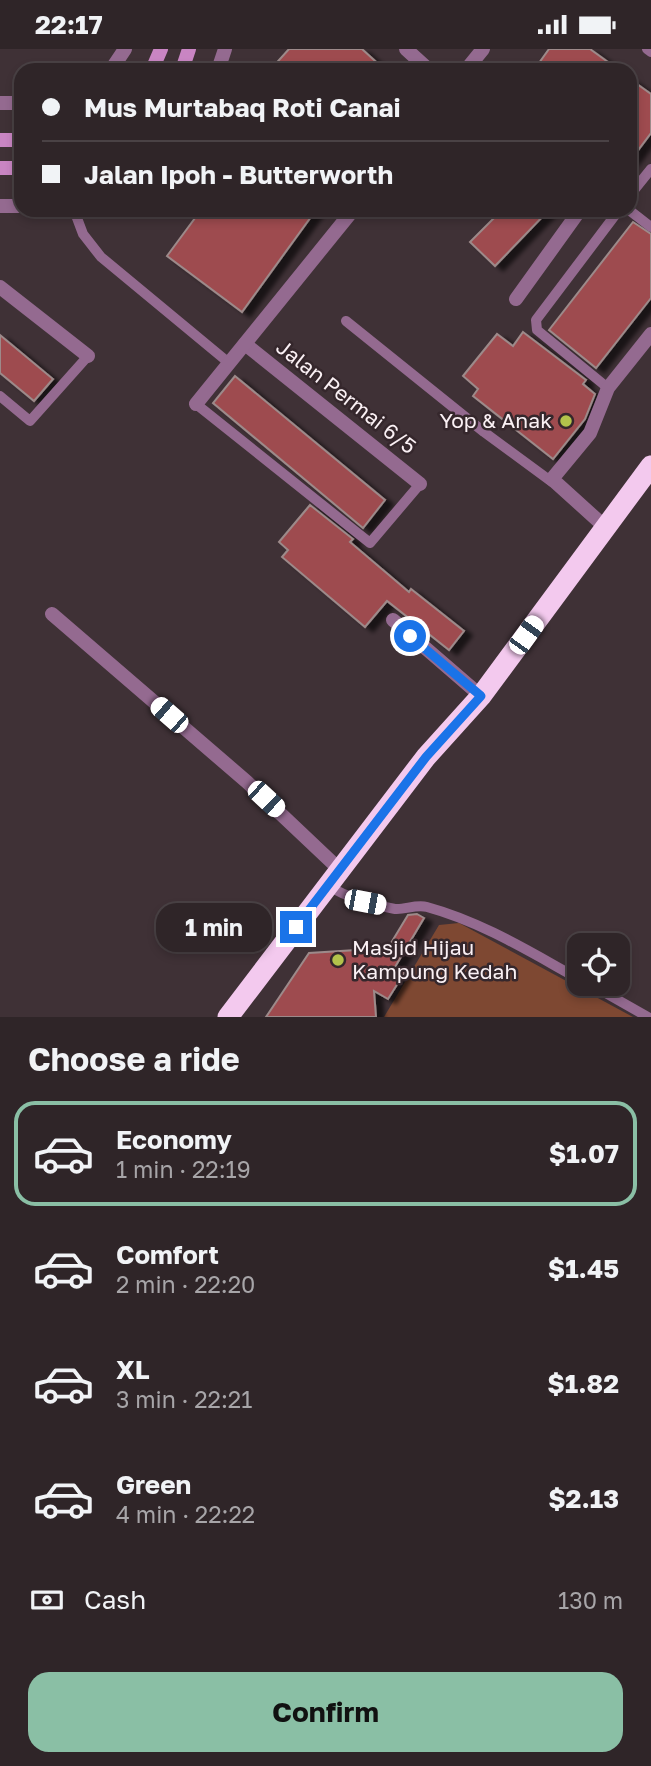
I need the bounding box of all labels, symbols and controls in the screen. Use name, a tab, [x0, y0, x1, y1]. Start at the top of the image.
text: 22:17	[35, 9, 103, 40]
text: Mus Murtabaq Roti Canai	[84, 92, 401, 123]
text: Jalan Ipoh - Butterworth	[84, 159, 393, 190]
street label: Jalan Permai 6/5	[271, 333, 422, 459]
place label: Yop & Anak	[439, 407, 552, 433]
marker: Yop & Anak	[558, 413, 574, 429]
car	[506, 612, 547, 658]
route start	[394, 620, 426, 652]
car	[147, 693, 192, 737]
car	[244, 777, 289, 821]
car	[343, 888, 388, 916]
callout: 1 min	[156, 903, 272, 952]
route end	[280, 911, 312, 943]
text: 1 min	[185, 913, 243, 941]
map controls	[567, 933, 630, 996]
button: locate	[567, 933, 630, 996]
place label: Masjid Hijau Kampung Kedah	[352, 934, 517, 984]
marker: Masjid Hijau Kampung Kedah	[330, 952, 346, 968]
text: Choose a ride	[28, 1040, 240, 1078]
icon: car	[32, 1122, 95, 1185]
text: Economy	[116, 1124, 232, 1155]
text: $1.07	[549, 1138, 619, 1169]
text: 1 min · 22:19	[116, 1155, 251, 1183]
icon: car	[32, 1237, 95, 1300]
text: Comfort	[116, 1239, 219, 1270]
text: $1.45	[548, 1253, 619, 1284]
text: 2 min · 22:20	[116, 1270, 255, 1298]
icon: car	[32, 1352, 95, 1415]
text: XL	[116, 1354, 150, 1385]
text: $1.82	[547, 1368, 619, 1399]
text: 3 min · 22:21	[116, 1385, 252, 1413]
icon: car	[32, 1467, 95, 1530]
text: Green	[116, 1469, 191, 1500]
text: $2.13	[548, 1483, 619, 1514]
text: 4 min · 22:22	[116, 1500, 255, 1528]
icon: cash	[28, 1581, 66, 1619]
text: Cash	[84, 1584, 146, 1615]
text: 130 m	[558, 1586, 623, 1614]
button: Confirm	[28, 1672, 623, 1752]

